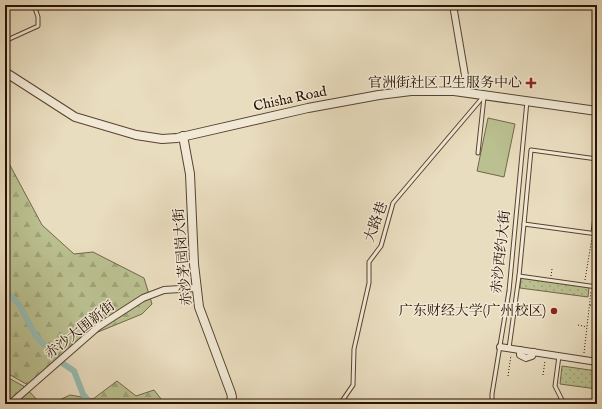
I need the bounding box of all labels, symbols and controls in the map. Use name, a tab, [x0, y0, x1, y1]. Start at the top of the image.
place label: 官洲街社区卫生服务中心	[368, 74, 522, 92]
marker: 官洲街社区卫生服务中心	[525, 77, 537, 89]
street label: Chisha Road	[252, 82, 329, 116]
street label: 大路巷	[360, 199, 392, 245]
street label: 赤沙茅园岗大街	[170, 207, 196, 307]
street label: 赤沙西约大街	[488, 209, 514, 295]
street label: 赤沙大围新街	[41, 297, 119, 363]
place label: 广东财经大学(广州校区)	[399, 302, 546, 320]
marker: 广东财经大学(广州校区)	[549, 306, 559, 316]

